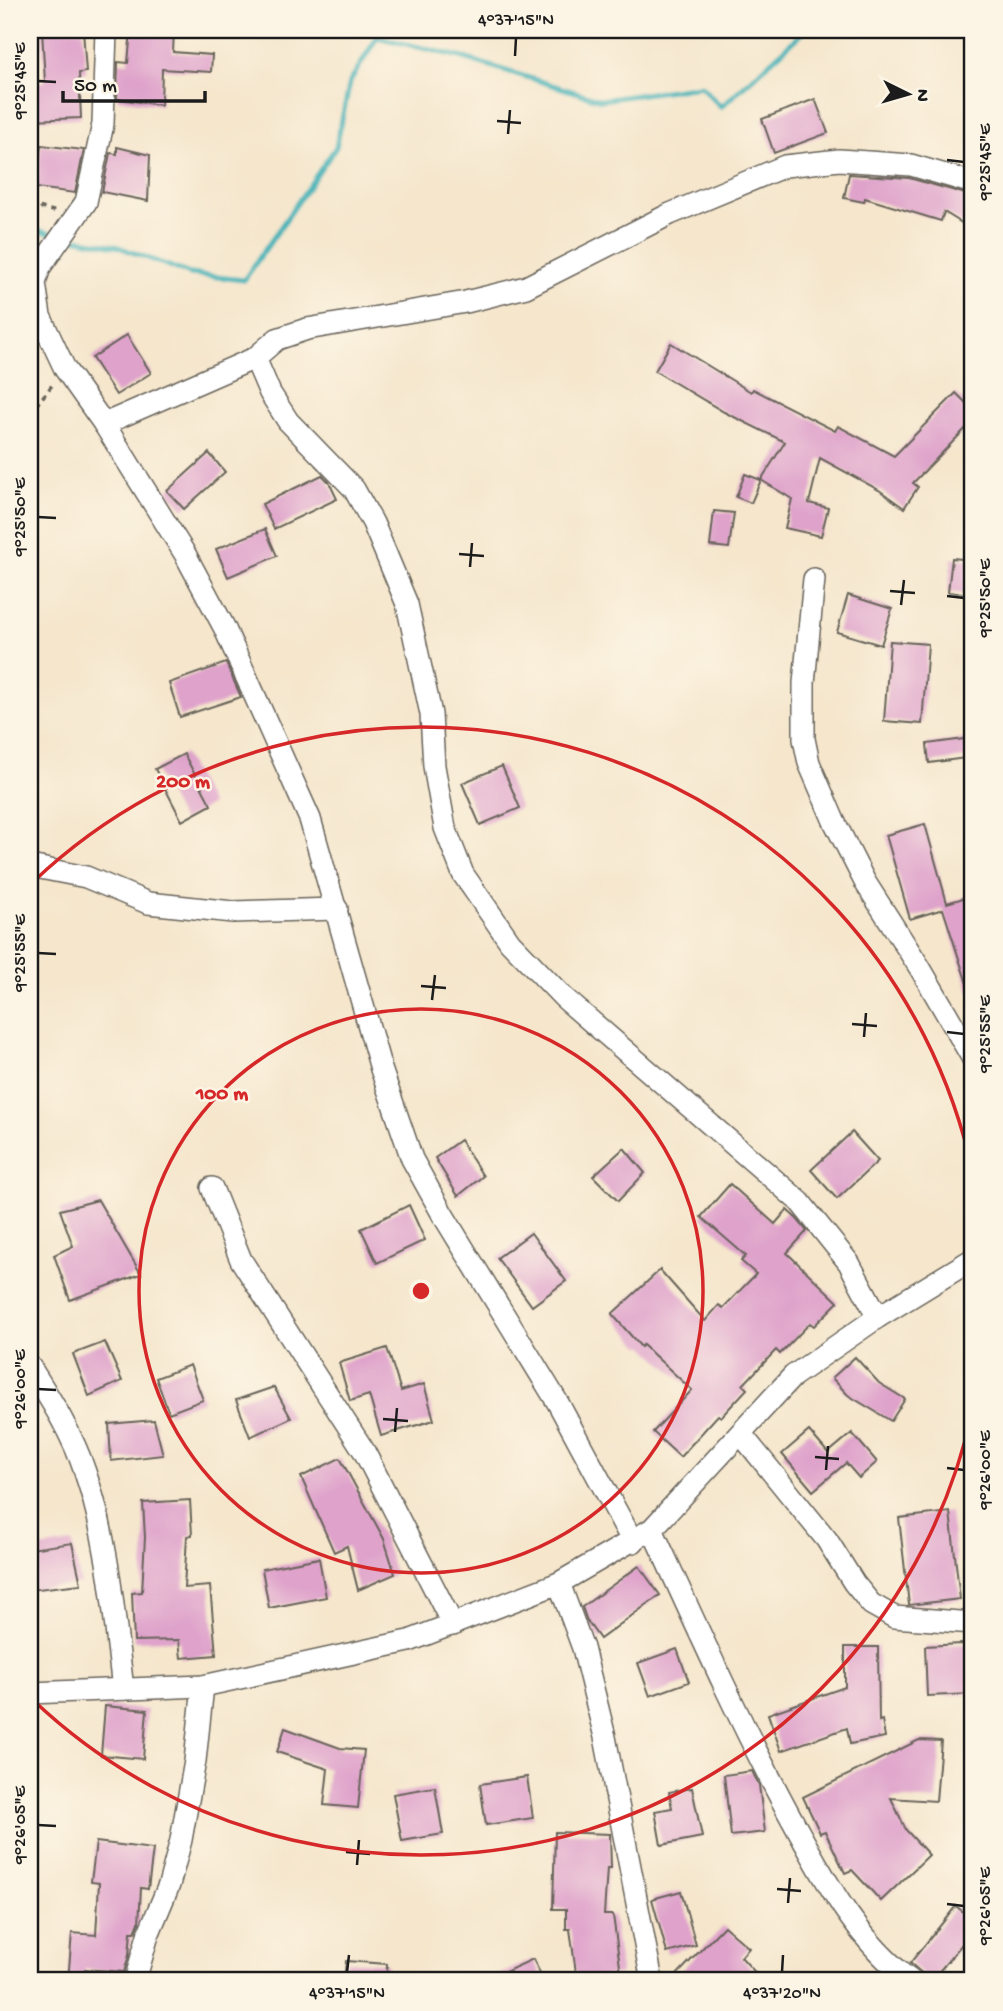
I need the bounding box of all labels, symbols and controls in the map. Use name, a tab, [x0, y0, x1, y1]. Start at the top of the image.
text: 4°37'15"N	[478, 11, 554, 32]
text: 9°25'45"E	[11, 42, 32, 120]
scale bar	[63, 60, 205, 104]
north arrow	[874, 60, 944, 130]
text: 50 m	[74, 75, 117, 100]
text: N	[909, 88, 933, 102]
text: 9°25'45"E	[976, 123, 997, 201]
text: 9°25'50"E	[11, 477, 32, 557]
text: 9°25'50"E	[976, 558, 997, 638]
text: 200 m	[156, 771, 210, 796]
text: 9°25'55"E	[11, 913, 32, 993]
text: 9°25'55"E	[976, 994, 997, 1074]
text: 100 m	[195, 1083, 248, 1108]
centre of rings	[409, 1279, 433, 1303]
text: 9°26'00"E	[11, 1349, 32, 1429]
text: 9°26'00"E	[976, 1430, 997, 1510]
text: 9°26'05"E	[11, 1785, 32, 1865]
text: 9°26'05"E	[976, 1866, 997, 1946]
text: 4°37'15"N	[309, 1984, 385, 2005]
text: 4°37'20"N	[743, 1984, 821, 2005]

